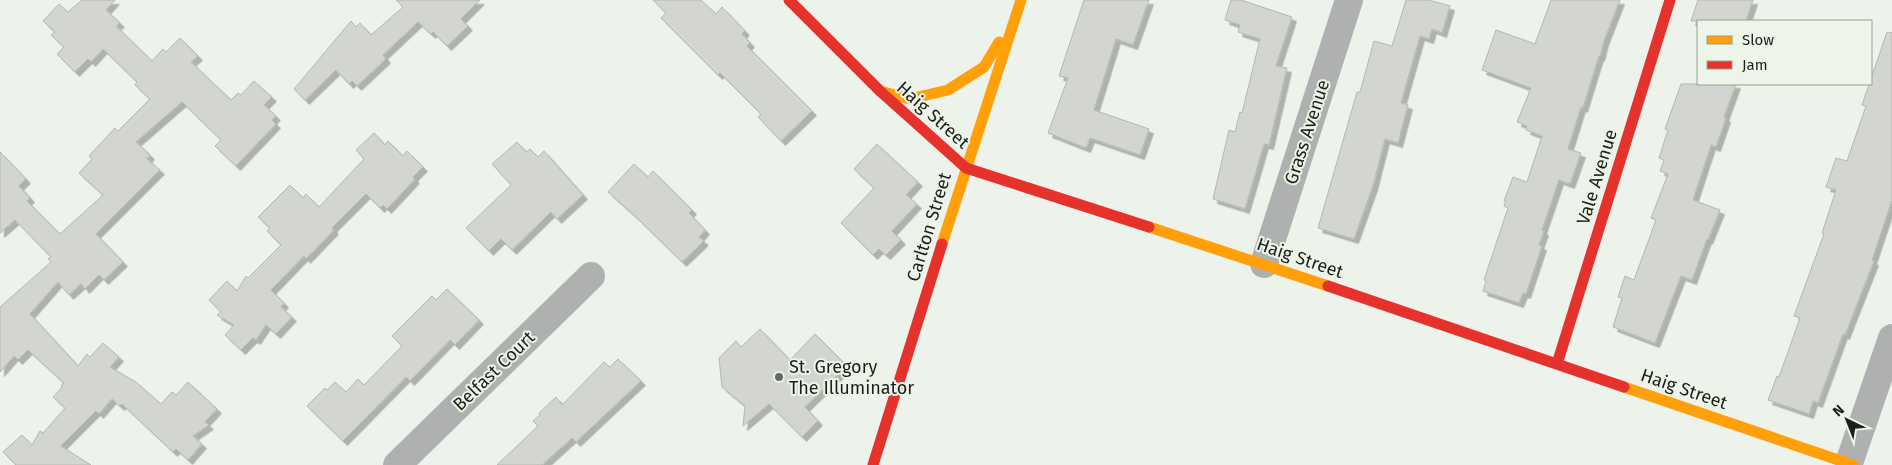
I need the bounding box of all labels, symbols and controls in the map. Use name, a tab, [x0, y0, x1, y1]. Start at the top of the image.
legend	[1697, 20, 1872, 85]
text: Slow	[1742, 31, 1774, 49]
text: Jam	[1742, 56, 1768, 74]
street label: Haig Street	[892, 77, 974, 154]
street label: Grass Avenue	[1280, 77, 1334, 187]
street label: Vale Avenue	[1572, 127, 1622, 227]
street label: Carlton Street	[902, 169, 956, 284]
street label: Haig Street	[1254, 233, 1347, 283]
street label: Belfast Court	[449, 326, 540, 415]
place label: St. Gregory The Illuminator	[789, 356, 914, 399]
street label: Haig Street	[1638, 364, 1731, 414]
marker: St. Gregory The Illuminator	[773, 371, 785, 383]
north arrow	[1822, 395, 1872, 445]
text: N	[1829, 401, 1848, 420]

